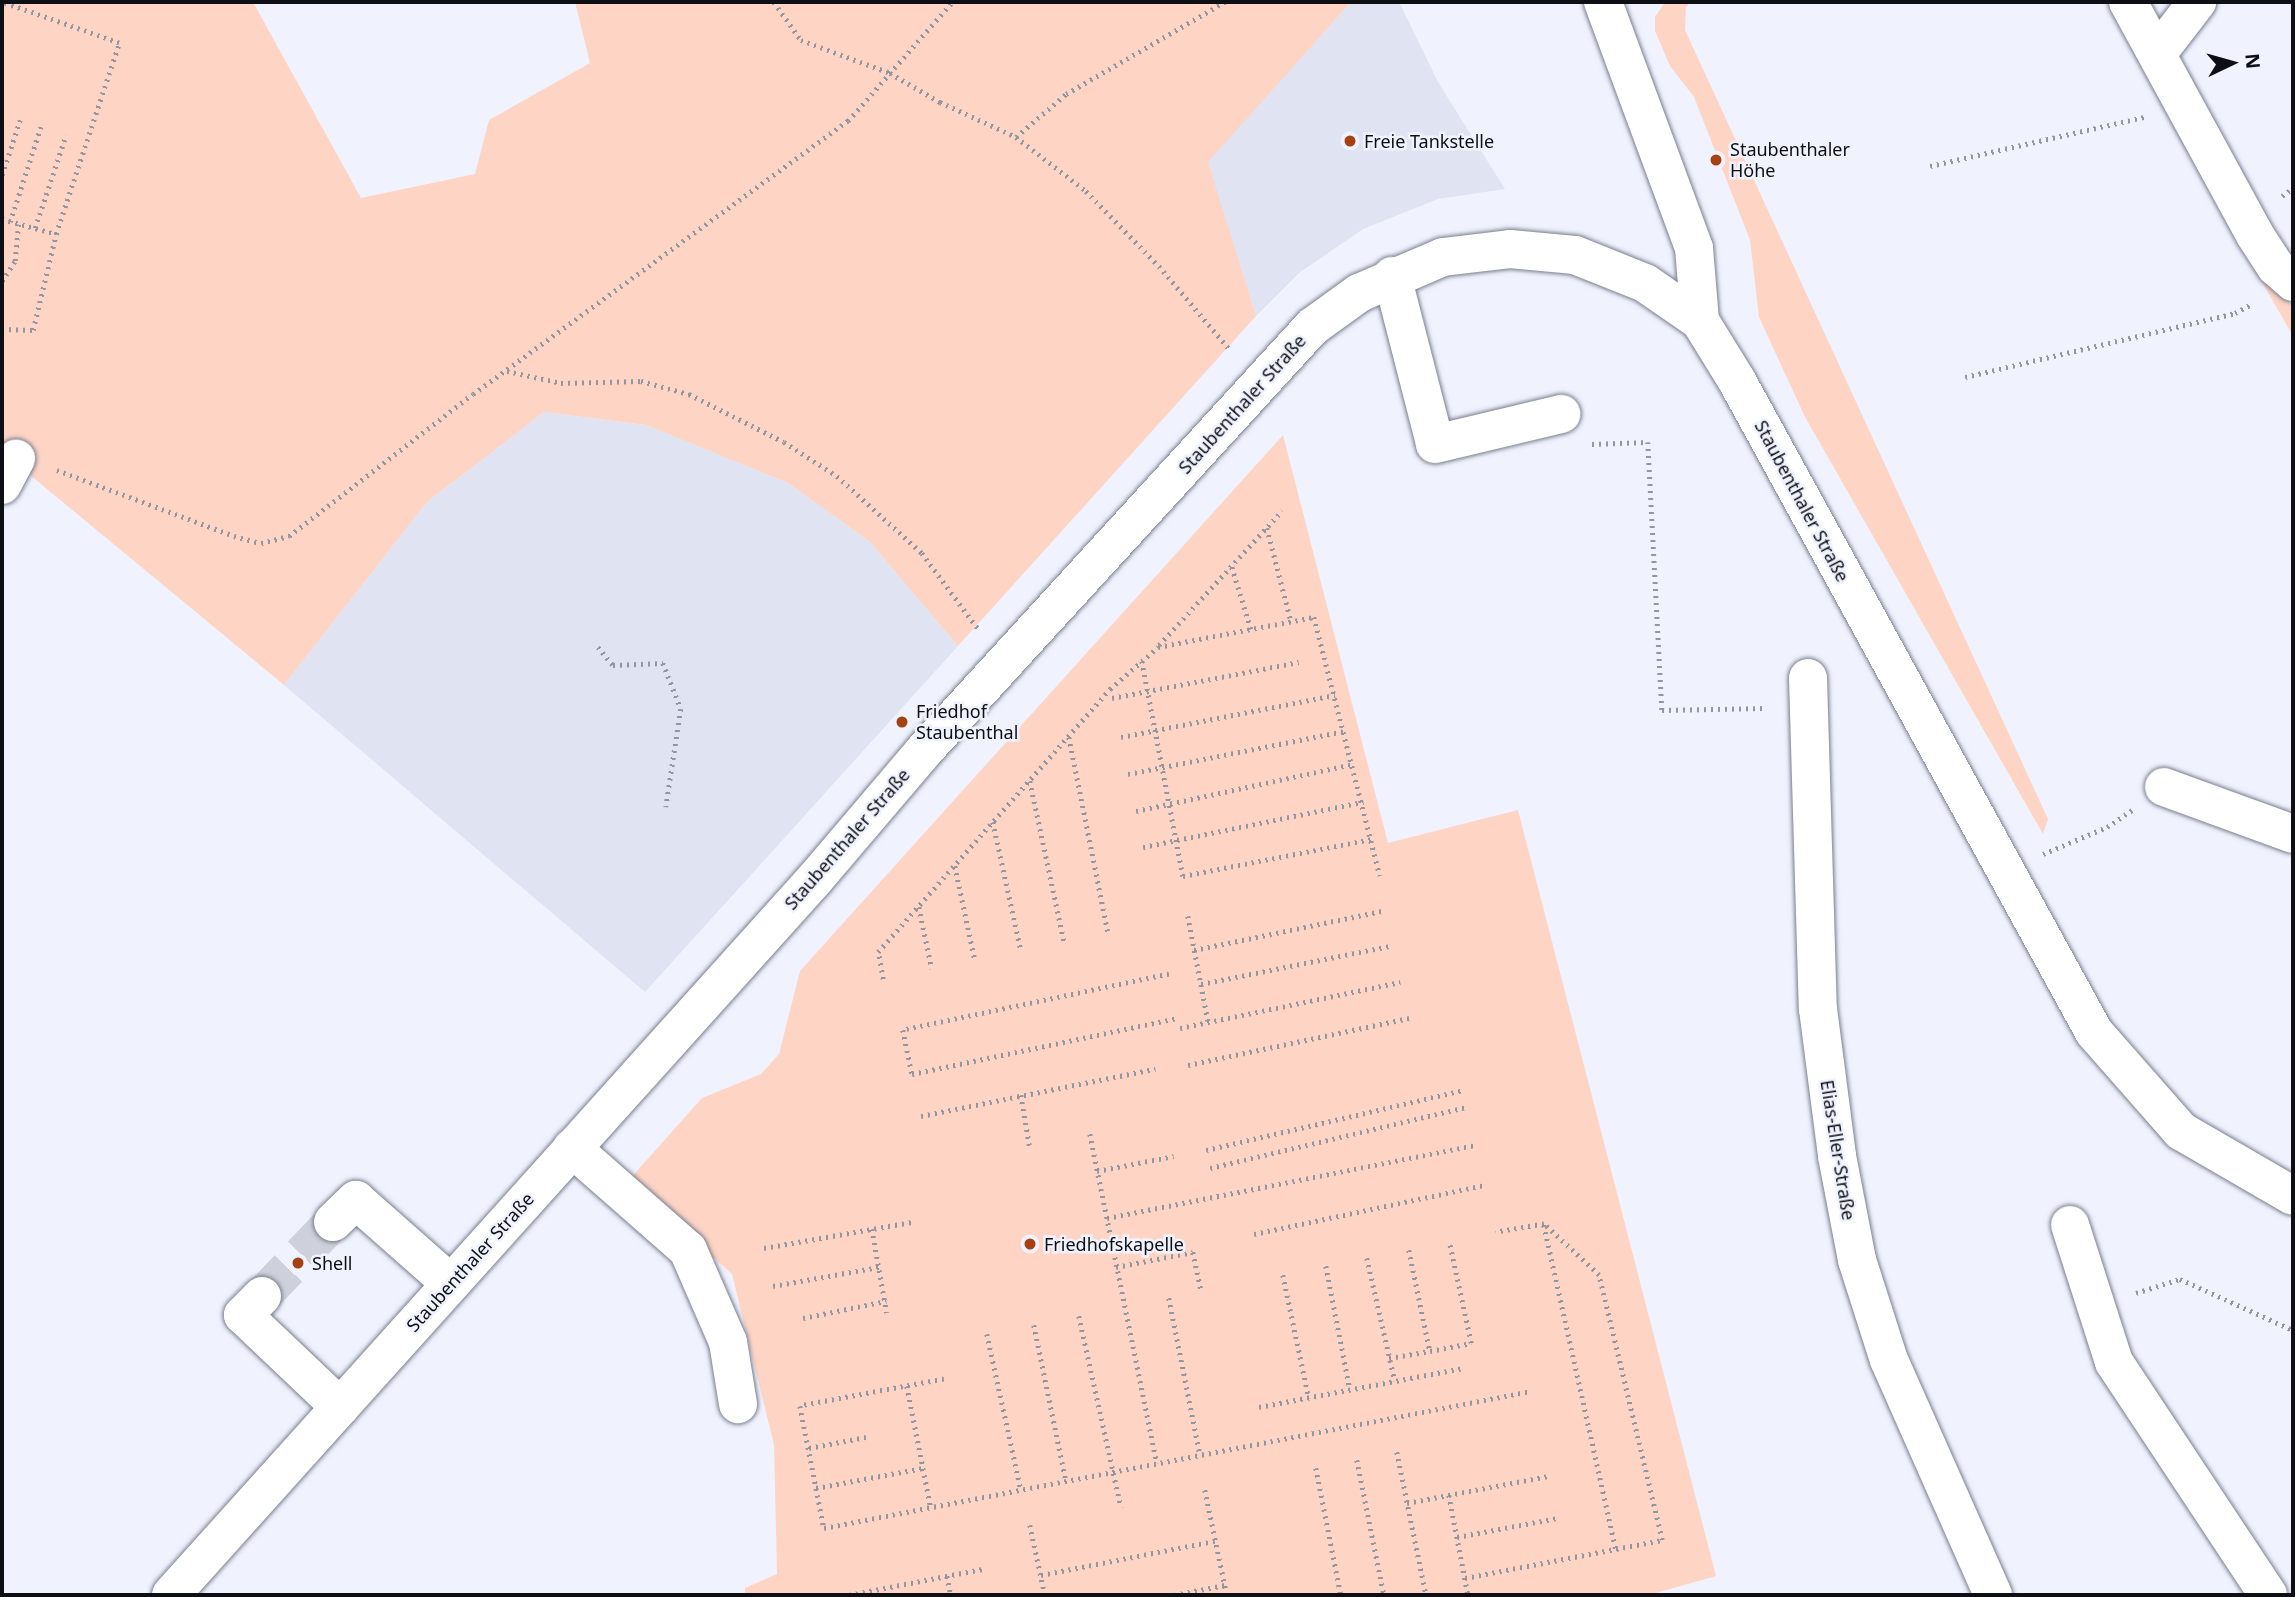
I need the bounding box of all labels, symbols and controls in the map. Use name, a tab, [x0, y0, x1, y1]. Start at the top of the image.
north arrow	[2197, 28, 2267, 98]
text: N	[2239, 52, 2267, 70]
place label: Freie Tankstelle	[1364, 130, 1494, 152]
marker: Freie Tankstelle	[1342, 133, 1358, 149]
place label: Staubenthaler Höhe	[1730, 139, 1850, 182]
marker: Staubenthaler Höhe	[1708, 152, 1724, 168]
street label: Staubenthaler Straße	[1174, 330, 1310, 478]
street label: Staubenthaler Straße	[1750, 417, 1854, 585]
place label: Friedhof Staubenthal	[916, 701, 1018, 744]
marker: Friedhof Staubenthal	[894, 714, 910, 730]
street label: Staubenthaler Straße	[780, 764, 914, 914]
street label: Elias-Eller-Straße	[1816, 1078, 1860, 1222]
street label: Staubenthaler Straße	[402, 1188, 538, 1336]
place label: Friedhofskapelle	[1044, 1233, 1184, 1255]
marker: Friedhofskapelle	[1022, 1236, 1038, 1252]
place label: Shell	[312, 1252, 352, 1274]
marker: Shell	[290, 1255, 306, 1271]

